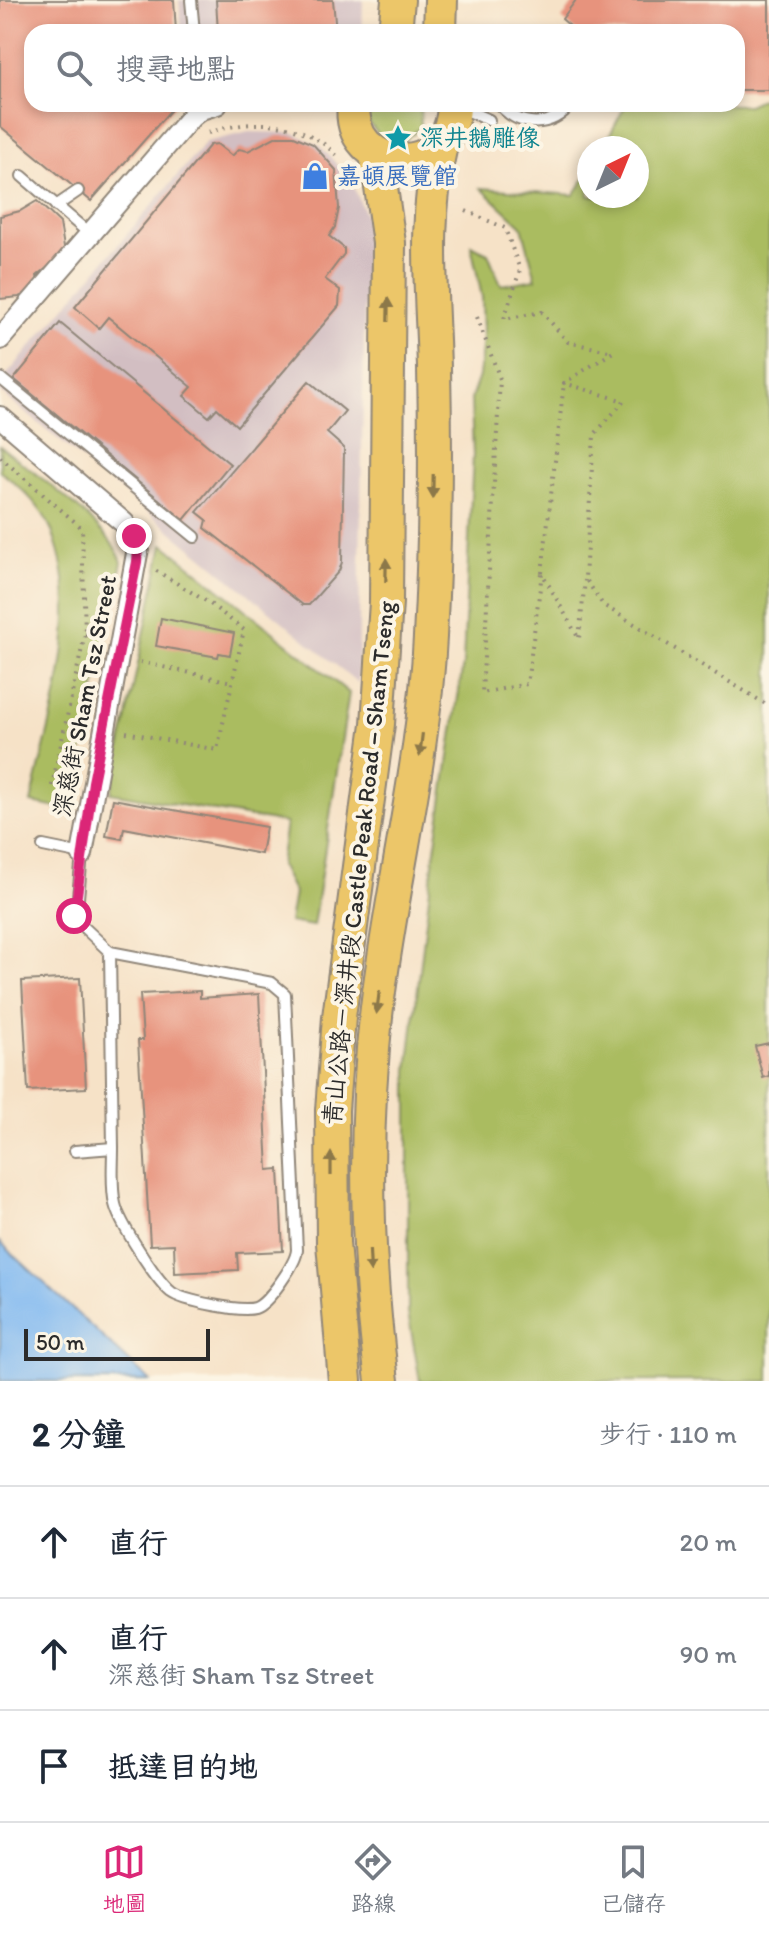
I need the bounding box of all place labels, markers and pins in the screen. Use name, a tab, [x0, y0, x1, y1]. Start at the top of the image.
place icon: 深井鵝雕像	[383, 123, 413, 153]
place label: 深井鵝雕像	[420, 123, 540, 152]
shop icon: 嘉頓展覽館	[300, 161, 330, 191]
place label: 嘉頓展覽館	[337, 161, 457, 190]

